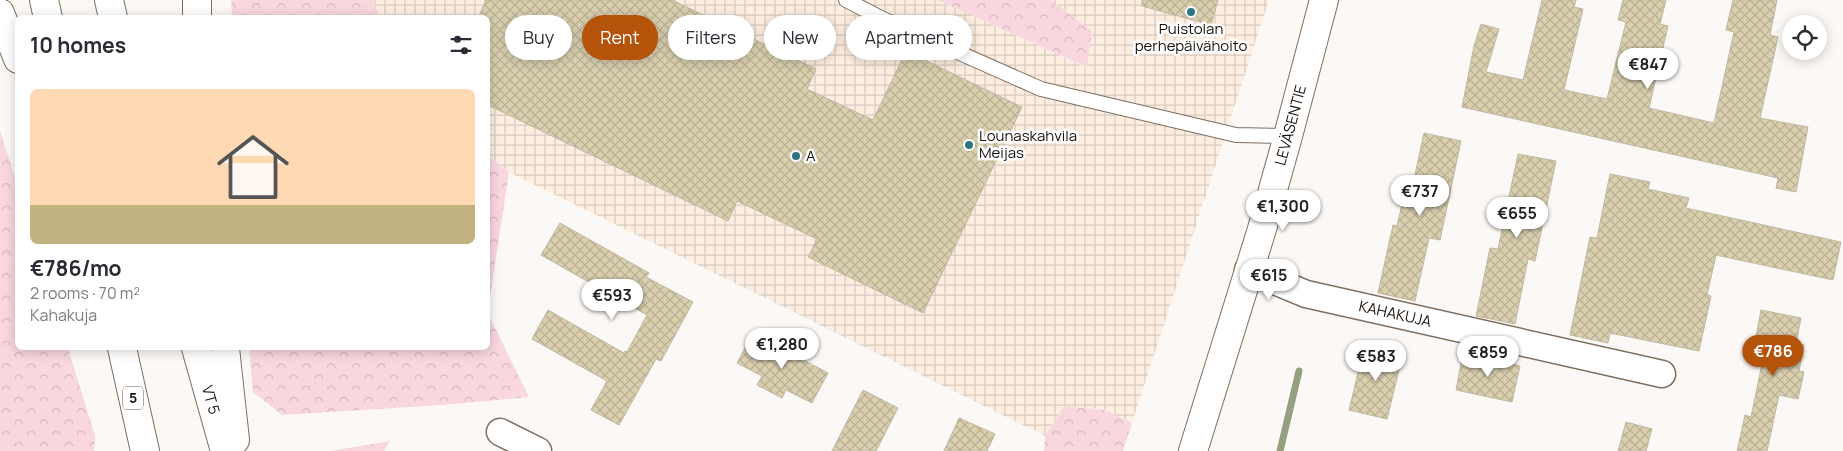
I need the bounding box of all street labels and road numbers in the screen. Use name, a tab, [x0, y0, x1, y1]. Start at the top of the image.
street label: LEVÄSENTIE	[1269, 83, 1311, 168]
street label: KAHAKUJA	[1357, 295, 1434, 332]
street label: VT 5	[197, 383, 225, 417]
road number: 5	[123, 386, 143, 409]

